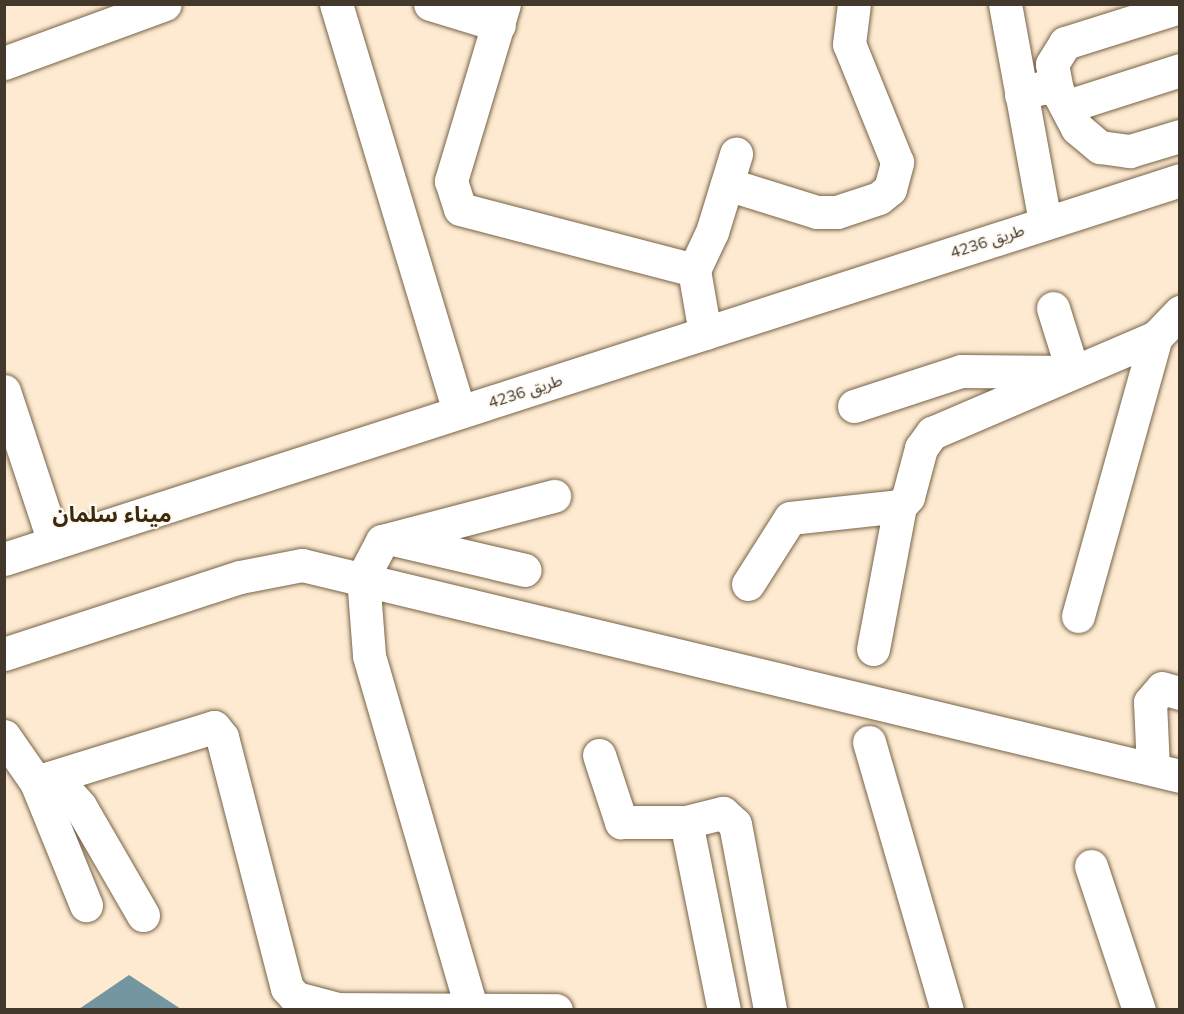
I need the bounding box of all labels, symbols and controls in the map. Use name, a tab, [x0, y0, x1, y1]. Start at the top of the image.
street label: طريق 4236	[947, 220, 1027, 262]
street label: طريق 4236	[485, 370, 565, 412]
district label: ميناء سلمان	[52, 502, 172, 528]

